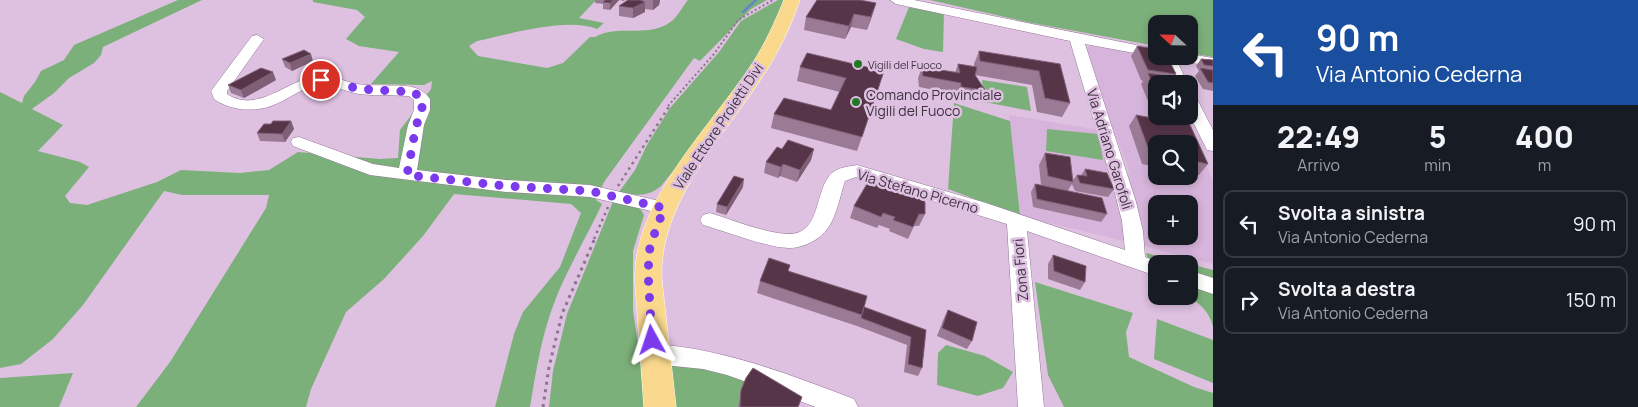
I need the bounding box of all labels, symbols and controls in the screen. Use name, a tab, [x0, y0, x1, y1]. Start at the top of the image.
text: 90 m	[1316, 14, 1399, 62]
north arrow	[1148, 15, 1198, 65]
map controls	[1148, 15, 1198, 305]
icon: left	[1233, 20, 1298, 85]
place label: Vigili del Fuoco	[868, 57, 943, 72]
marker: Vigili del Fuoco	[852, 58, 864, 70]
pin	[300, 59, 342, 101]
street label: Viale Ettore Proietti Divi	[669, 59, 767, 193]
text: Via Antonio Cederna	[1316, 59, 1522, 89]
icon: arrive	[307, 66, 335, 94]
button: sound	[1148, 75, 1198, 125]
place label: Comando Provinciale Vigili del Fuoco	[866, 85, 1002, 120]
street label: Via Adriano Garofoli	[1083, 86, 1137, 212]
marker: Comando Provinciale Vigili del Fuoco	[850, 96, 862, 108]
text: 22:49	[1277, 116, 1360, 157]
text: 5	[1429, 116, 1446, 157]
text: 400	[1515, 116, 1574, 157]
button: search	[1148, 135, 1198, 185]
text: Arrivo	[1297, 154, 1340, 176]
text: min	[1424, 154, 1451, 176]
text: m	[1538, 154, 1551, 176]
street label: Via Stefano Picerno	[855, 165, 981, 217]
button: +	[1148, 195, 1198, 245]
text: Svolta a sinistra	[1278, 200, 1425, 226]
icon: left	[1235, 210, 1263, 238]
text: 90 m	[1573, 211, 1616, 237]
text: Via Antonio Cederna	[1278, 226, 1428, 248]
street label: Zona Fiori	[1008, 238, 1032, 302]
button: −	[1148, 255, 1198, 305]
text: Svolta a destra	[1278, 276, 1415, 302]
icon: right	[1235, 286, 1263, 314]
text: 150 m	[1566, 287, 1616, 313]
text: Via Antonio Cederna	[1278, 302, 1428, 324]
position arrow	[625, 313, 677, 365]

